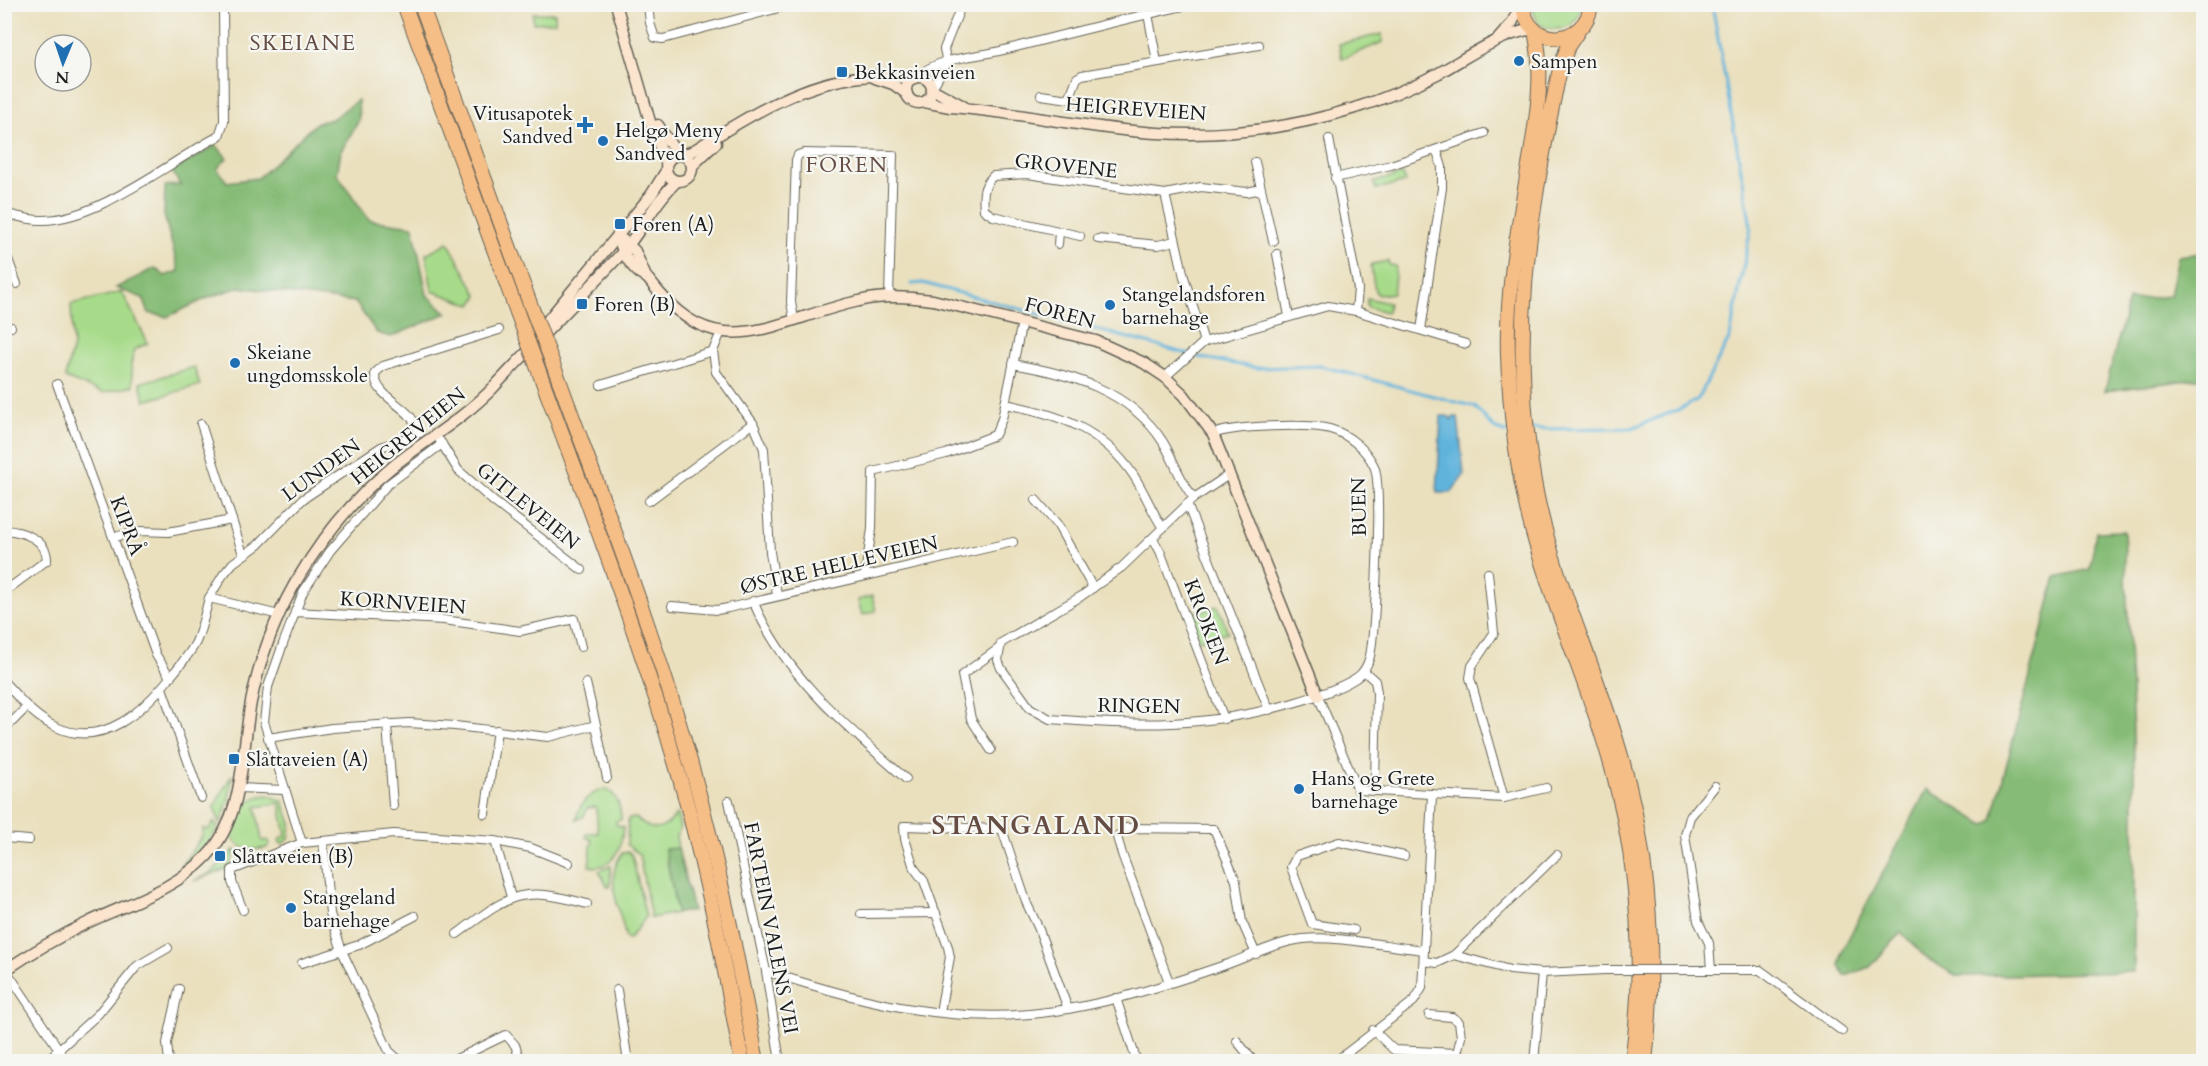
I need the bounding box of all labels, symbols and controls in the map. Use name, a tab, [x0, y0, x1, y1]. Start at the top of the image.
district label: SKEIANE	[250, 28, 356, 58]
north arrow	[33, 33, 93, 93]
place label: Sampen	[1531, 48, 1598, 75]
marker: Sampen	[1512, 54, 1526, 68]
place label: Bekkasinveien	[854, 59, 976, 86]
marker: Bekkasinveien	[835, 65, 849, 79]
text: N	[55, 66, 70, 88]
street label: HEIGREVEIEN	[1065, 91, 1207, 127]
place label: Vitusapotek Sandved	[472, 100, 573, 150]
place label: Helgø Meny Sandved	[615, 117, 724, 167]
marker: Vitusapotek Sandved	[578, 118, 592, 132]
marker: Helgø Meny Sandved	[596, 134, 610, 148]
street label: GROVENE	[1013, 147, 1119, 185]
district label: FOREN	[805, 151, 889, 180]
place label: Foren (A)	[632, 211, 714, 238]
marker: Foren (A)	[613, 217, 627, 231]
place label: Stangelandsforen barnehage	[1122, 281, 1266, 331]
place label: Foren (B)	[594, 291, 676, 318]
street label: FOREN	[1022, 291, 1098, 335]
marker: Foren (B)	[575, 297, 589, 311]
marker: Stangelandsforen barnehage	[1103, 298, 1117, 312]
place label: Skeiane ungdomsskole	[247, 339, 368, 389]
marker: Skeiane ungdomsskole	[228, 356, 242, 370]
street label: HEIGREVEIEN	[345, 381, 471, 491]
street label: LUNDEN	[276, 432, 366, 508]
street label: GITLEVEIEN	[471, 456, 585, 556]
street label: BUEN	[1345, 477, 1373, 537]
street label: KIPRÅ	[103, 492, 151, 560]
street label: ØSTRE HELLEVEIEN	[737, 529, 941, 601]
street label: KROKEN	[1177, 575, 1235, 669]
street label: KORNVEIEN	[339, 585, 467, 621]
street label: RINGEN	[1097, 692, 1181, 720]
place label: Slåttaveien (A)	[246, 746, 369, 773]
marker: Slåttaveien (A)	[227, 752, 241, 766]
place label: Hans og Grete barnehage	[1311, 765, 1435, 815]
marker: Hans og Grete barnehage	[1292, 782, 1306, 796]
district label: STANGALAND	[931, 808, 1141, 843]
street label: FARTEIN VALENS VEI	[737, 820, 805, 1036]
place label: Slåttaveien (B)	[232, 843, 354, 870]
marker: Slåttaveien (B)	[213, 849, 227, 863]
place label: Stangeland barnehage	[303, 884, 396, 934]
marker: Stangeland barnehage	[284, 901, 298, 915]

